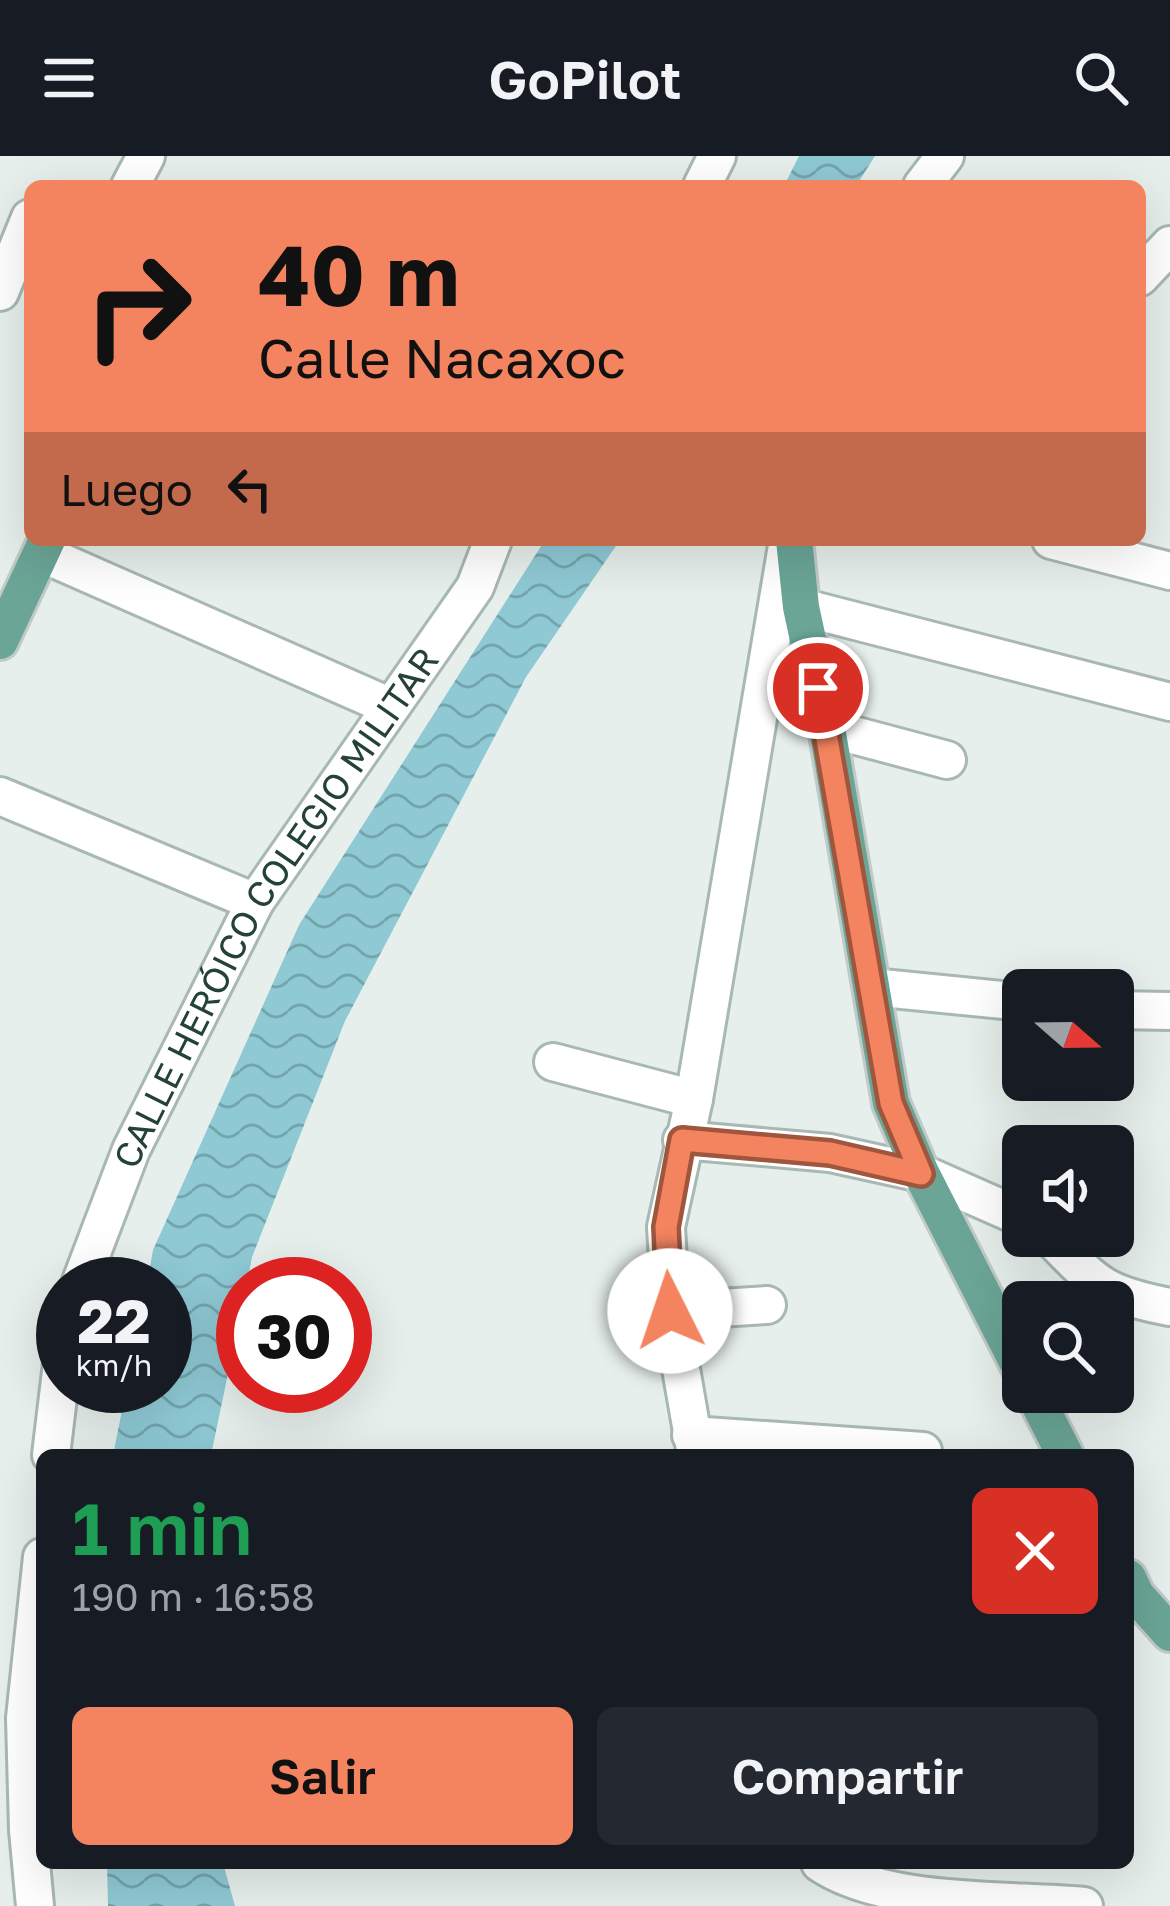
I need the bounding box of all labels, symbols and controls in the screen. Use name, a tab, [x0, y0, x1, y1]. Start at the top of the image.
icon: menu	[36, 45, 102, 111]
icon: search	[1068, 45, 1134, 111]
text: GoPilot	[488, 46, 682, 111]
text: 40 m	[258, 224, 460, 324]
icon: right	[60, 228, 216, 384]
text: Calle Nacaxoc	[258, 325, 626, 390]
icon: left	[217, 456, 283, 522]
text: Luego	[60, 462, 193, 516]
pin	[767, 637, 869, 739]
street label: CALLE HERÓICO COLEGIO MILITAR	[104, 639, 447, 1174]
icon: arrive	[785, 655, 851, 721]
north arrow	[1002, 969, 1134, 1101]
map controls	[1002, 969, 1134, 1413]
button: sound	[1002, 1125, 1134, 1257]
position arrow	[607, 1248, 733, 1374]
speed limit sign: 30	[216, 1257, 372, 1413]
button: search	[1002, 1281, 1134, 1413]
text: 22	[77, 1284, 151, 1356]
text: km/h	[76, 1347, 152, 1383]
text: 1 min	[72, 1484, 252, 1571]
button: close	[972, 1488, 1098, 1614]
text: 190 m · 16:58	[72, 1573, 315, 1620]
button: Salir	[72, 1707, 573, 1845]
button: Compartir	[597, 1707, 1098, 1845]

